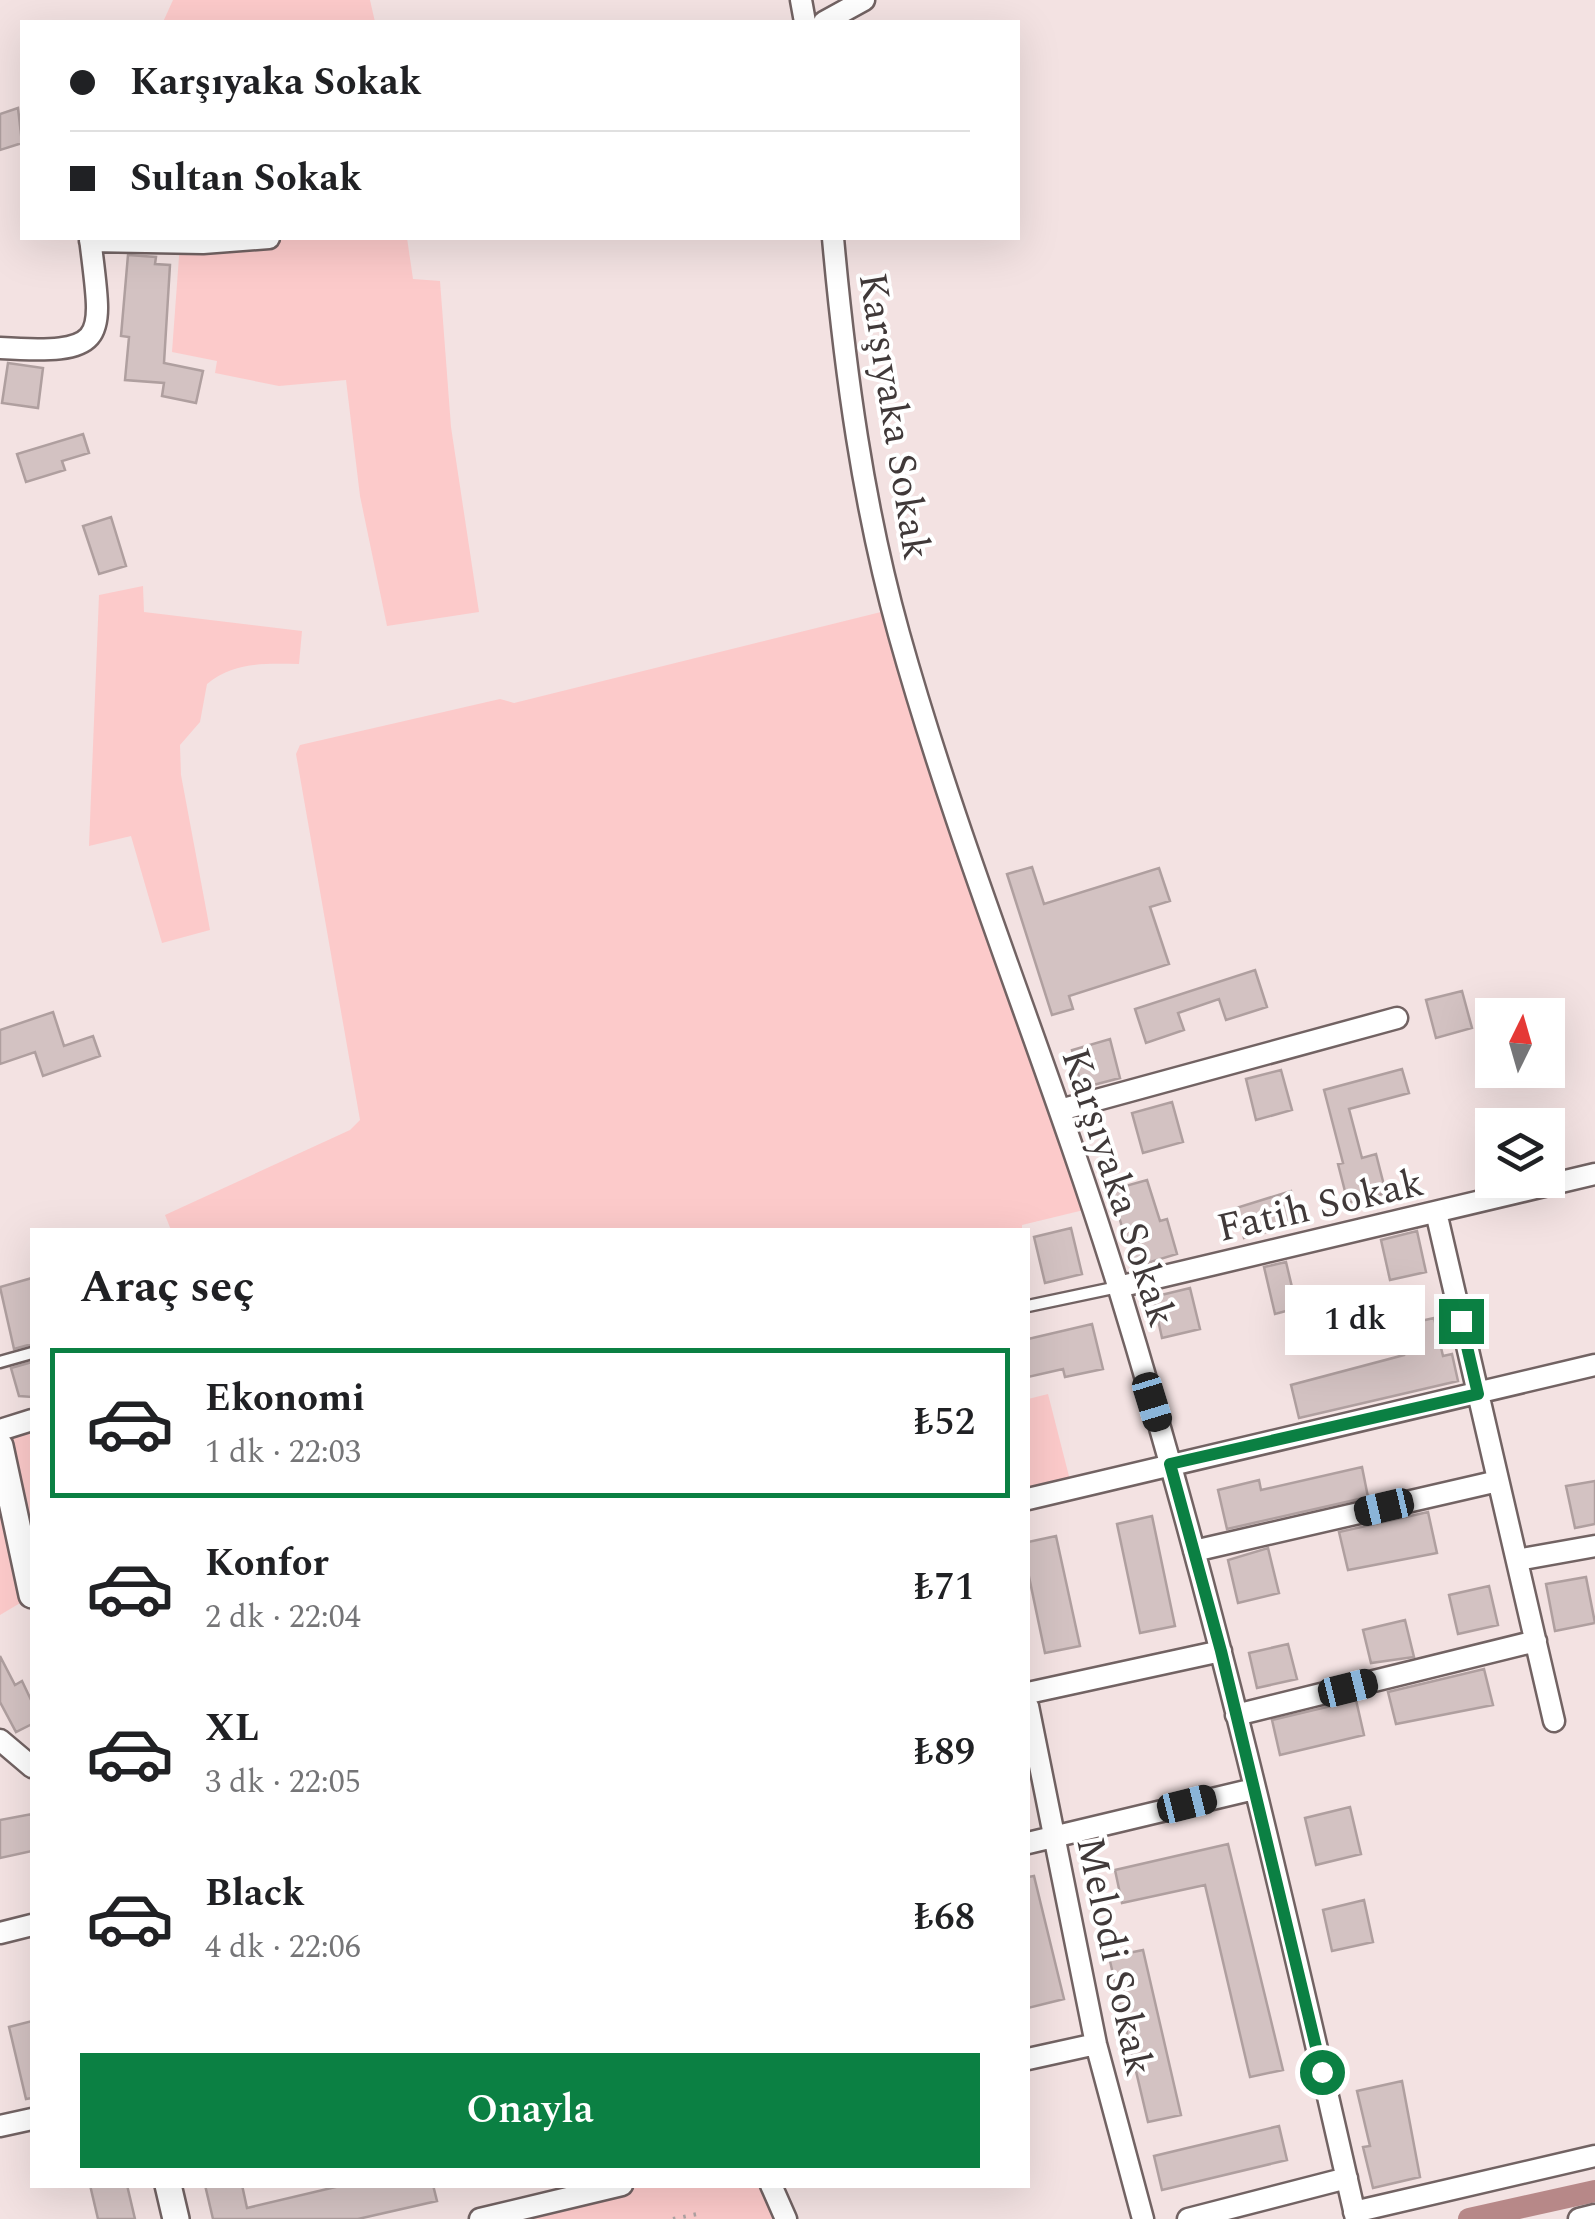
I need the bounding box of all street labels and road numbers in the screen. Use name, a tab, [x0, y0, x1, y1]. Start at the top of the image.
street label: Karşıyaka Sokak	[841, 268, 946, 564]
street label: Karşıyaka Sokak	[1044, 1040, 1191, 1335]
street label: Fatih Sokak	[1211, 1153, 1430, 1260]
street label: Melodi Sokak	[1058, 1831, 1169, 2082]

